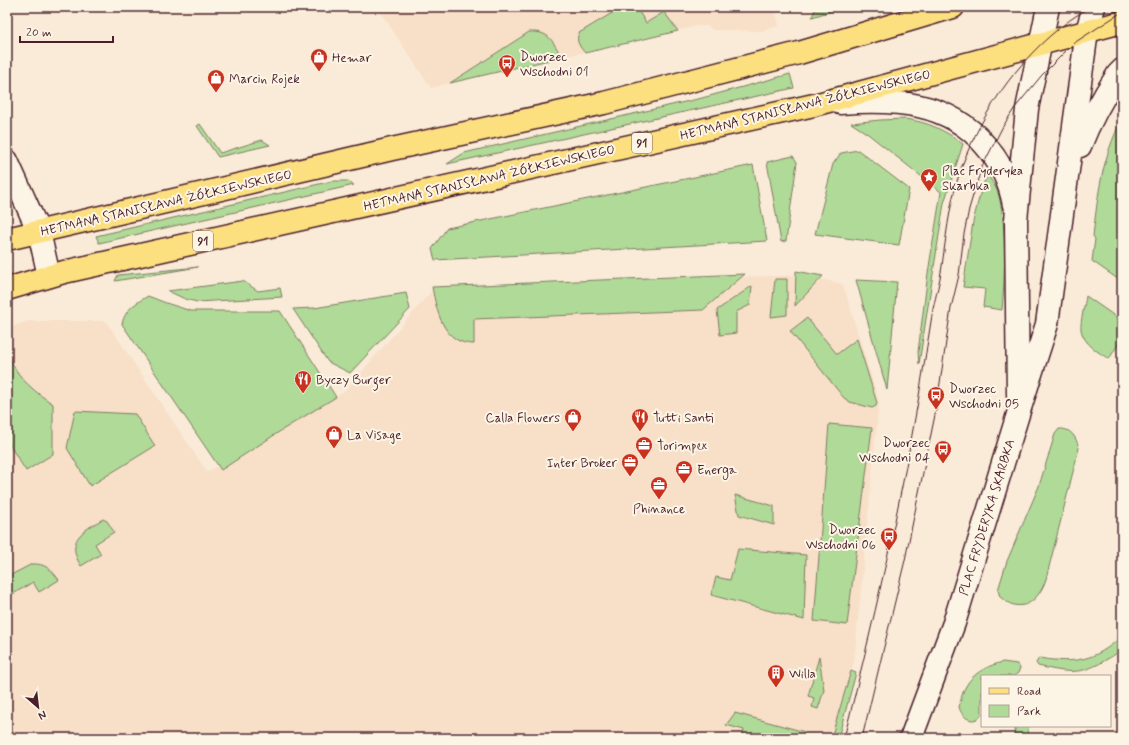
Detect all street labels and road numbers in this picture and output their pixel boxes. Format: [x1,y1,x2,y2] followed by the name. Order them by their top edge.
[678,66,932,145] street label: HETMANA STANISŁAWA ŻÓŁKIEWSKIEGO
[632,133,652,153] road number: 91
[362,141,617,216] street label: HETMANA STANISŁAWA ŻÓŁKIEWSKIEGO
[39,166,294,241] street label: HETMANA STANISŁAWA ŻÓŁKIEWSKIEGO
[193,231,213,251] road number: 91
[956,437,1019,598] street label: PLAC FRYDERYKA SKARBKA

